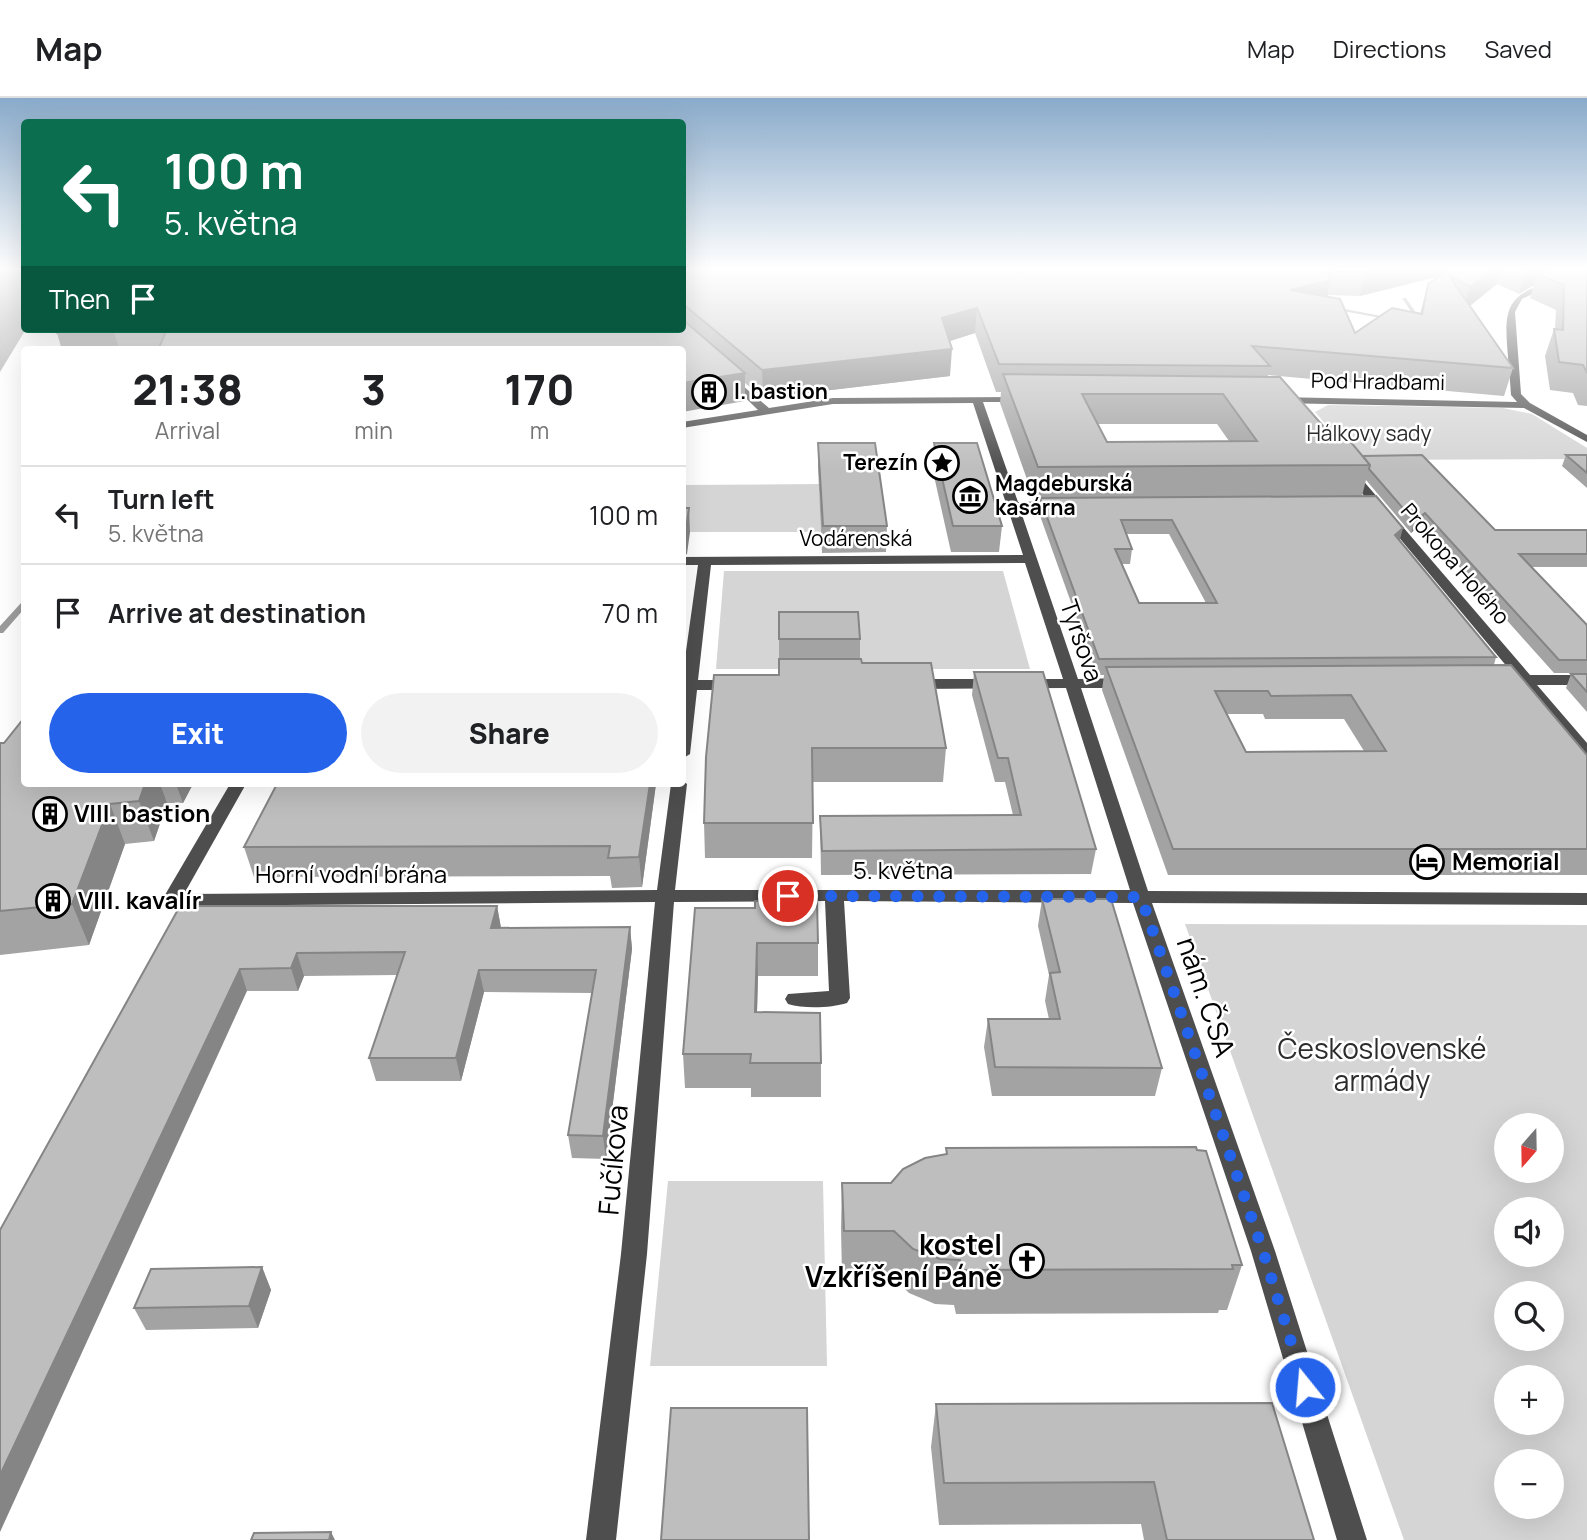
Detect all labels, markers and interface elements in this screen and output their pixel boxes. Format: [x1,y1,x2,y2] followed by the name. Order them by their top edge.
[35,26,103,71] text: Map
[1247,32,1295,65] text: Map
[1333,32,1446,65] text: Directions
[1484,32,1552,65] text: Saved
[164,137,304,204] text: 100 m
[49,147,140,238] icon: left
[164,201,297,245] text: 5. května
[124,280,162,318] icon: arrive
[49,281,110,317] text: Then
[132,360,243,418] text: 21:38
[361,360,386,418] text: 3
[504,360,575,418] text: 170
[1311,366,1445,396] street label: Pod Hradbami
[690,373,728,411] building icon: I. bastion
[734,377,828,405] place label: I. bastion
[155,414,220,446] text: Arrival
[354,414,393,446] text: min
[530,414,549,446] text: m
[1306,419,1432,447] park label: Hálkovy sady
[923,444,961,482] place icon: Terezín
[843,448,918,476] place label: Terezín
[995,469,1132,521] place label: Magdeburská kasárna
[951,477,989,515] museum icon: Magdeburská kasárna
[108,481,215,517] text: Turn left
[49,496,87,534] icon: left
[589,497,658,533] text: 100 m
[1395,497,1516,630] street label: Prokopa Holého
[108,517,204,549] text: 5. května
[800,524,912,552] street label: Vodárenská
[49,594,87,632] icon: arrive
[108,595,366,631] text: Arrive at destination
[602,595,658,631] text: 70 m
[1053,595,1112,686] street label: Tyršova
[49,693,347,773] button: Exit
[361,693,658,773] button: Share
[31,795,69,833] building icon: VIII. bastion
[74,796,210,829] place label: VIII. bastion
[1408,843,1446,881] hotel icon: Memorial
[1452,844,1560,877] place label: Memorial
[853,853,953,886] street label: 5. května
[255,857,447,890] street label: Horní vodní brána
[758,866,818,926] pin
[769,877,807,915] icon: arrive
[34,882,72,920] building icon: VIII. kavalír
[78,883,201,916] place label: VIII. kavalír
[1169,932,1245,1062] street label: nám. ČSA
[1277,1029,1487,1099] park label: Československé armády
[588,1103,636,1217] street label: Fučíkova
[1494,1113,1564,1183] north arrow
[1494,1113,1564,1519] map controls
[1494,1197,1564,1267] button: sound
[805,1225,1002,1295] place label: kostel Vzkříšení Páně
[1008,1242,1046,1280] church icon: kostel Vzkříšení Páně
[1494,1281,1564,1351] button: search
[1268,1350,1342,1424] position arrow
[1494,1365,1564,1435] button: +
[1494,1449,1564,1519] button: −

